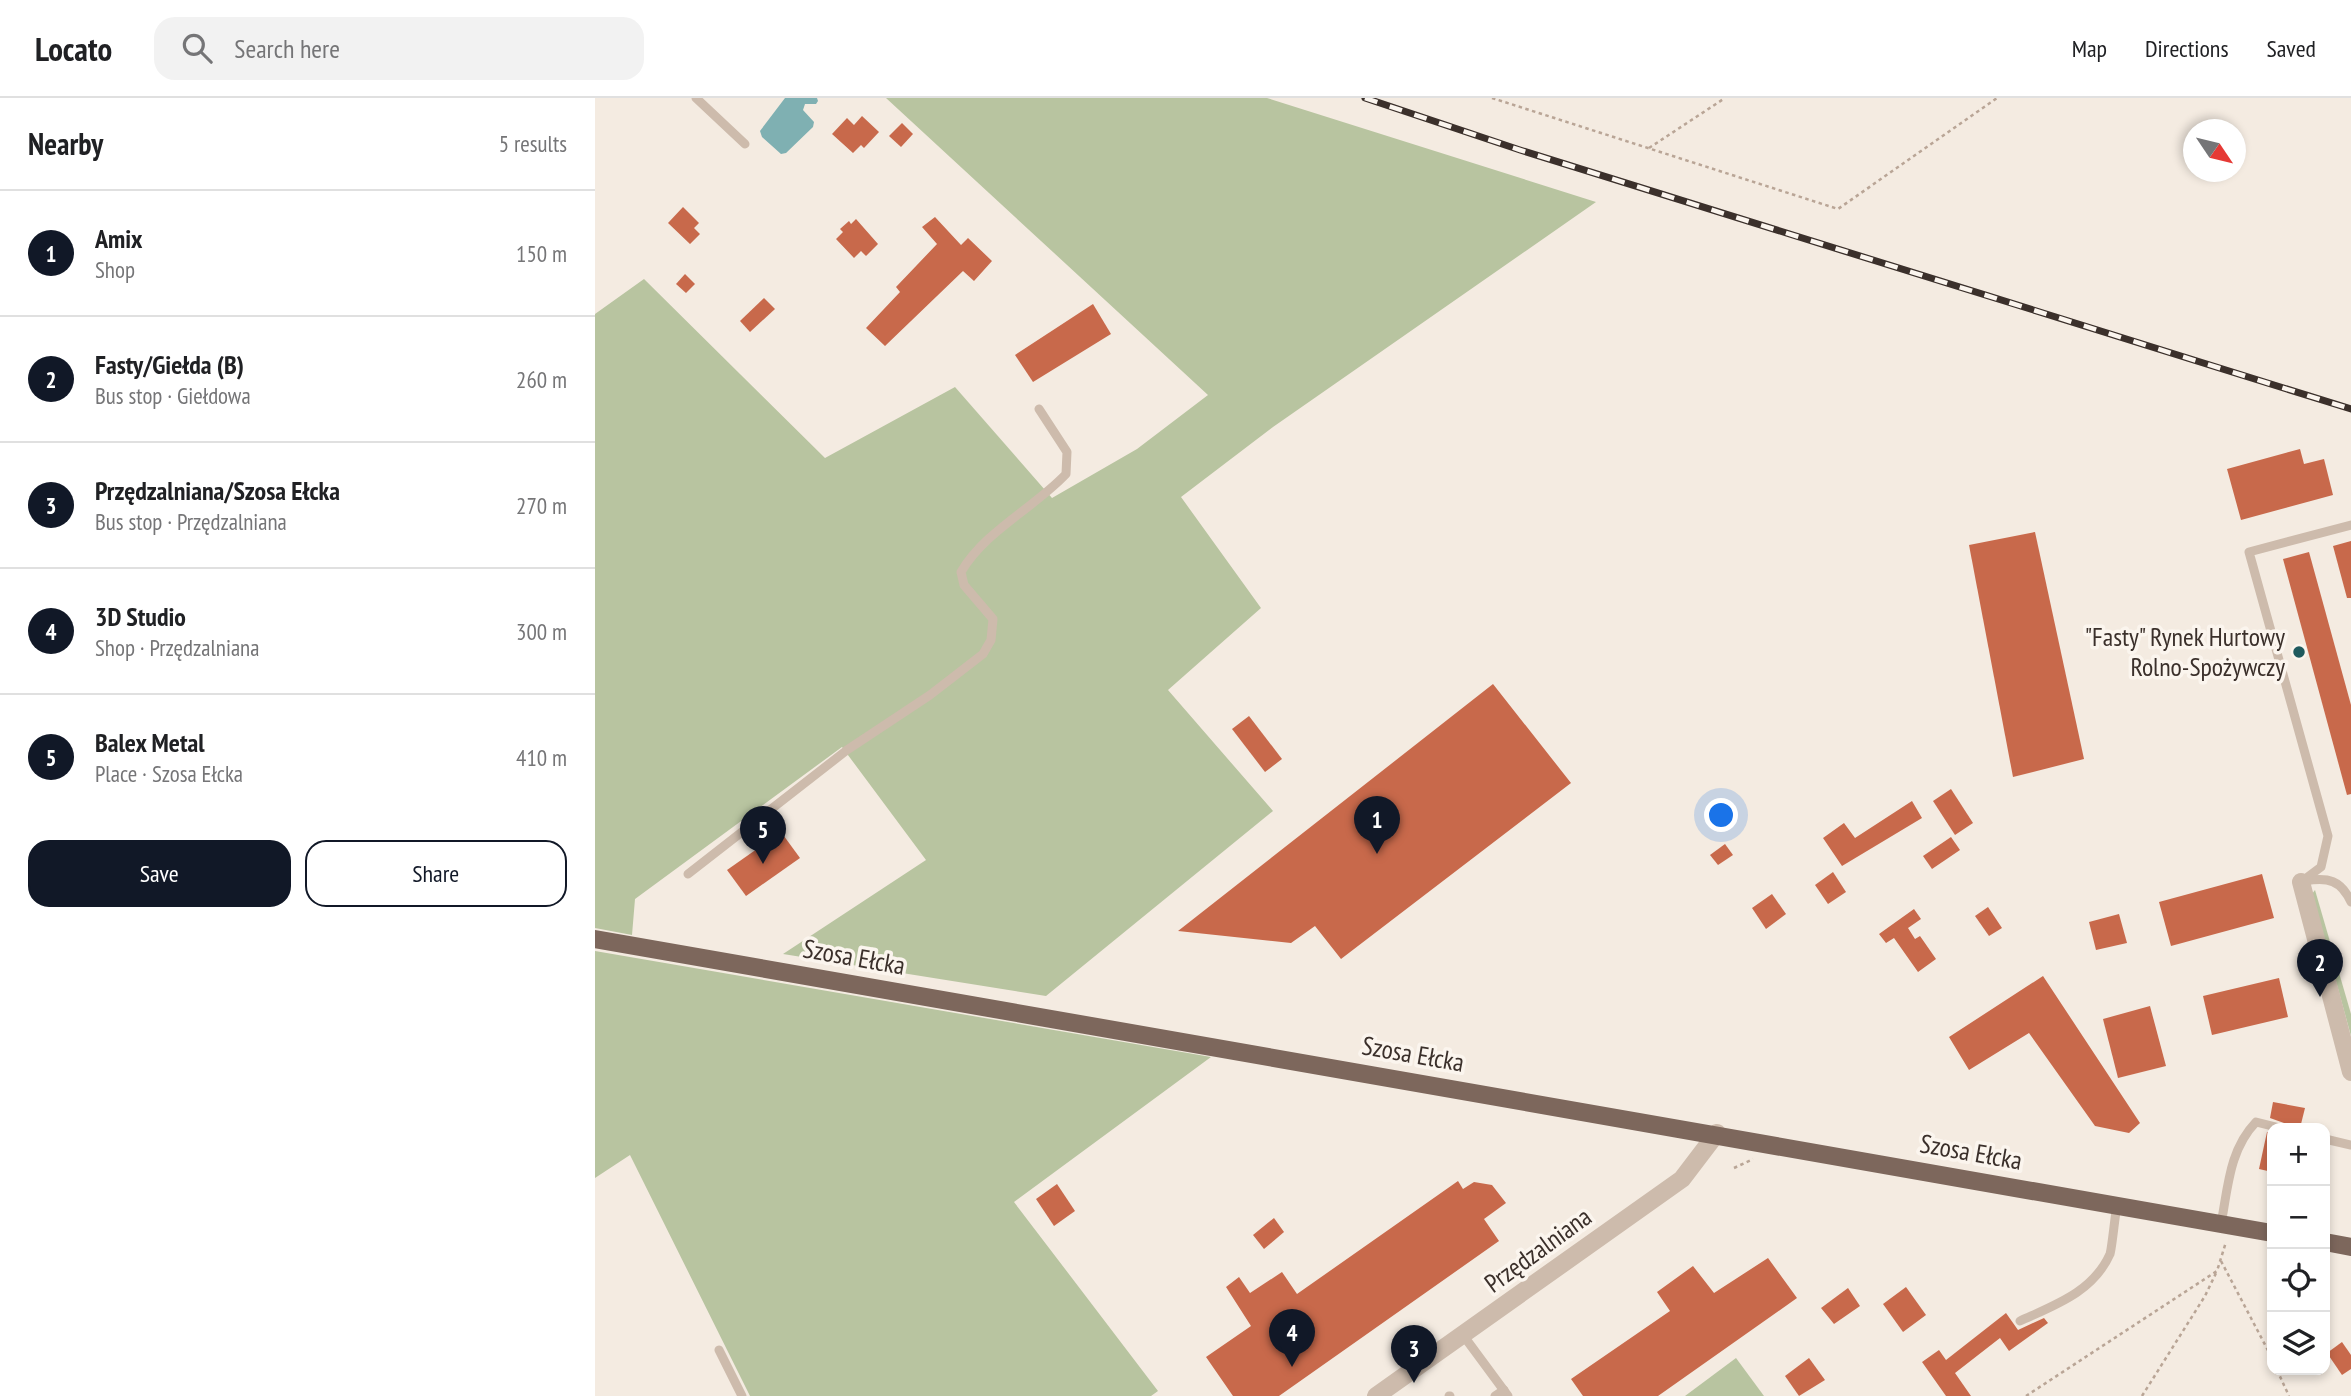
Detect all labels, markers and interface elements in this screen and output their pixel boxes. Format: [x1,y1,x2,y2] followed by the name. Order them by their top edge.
[154,17,644,80] search box
[35,27,112,70] text: Locato
[178,29,216,67] icon: search
[234,32,340,65] text: Search here
[2072,33,2107,64] text: Map
[2145,33,2229,64] text: Directions
[2267,33,2316,64] text: Saved
[2183,119,2246,182] north arrow
[28,124,103,163] text: Nearby
[499,129,567,158] text: 5 results
[95,222,143,255] text: Amix
[46,239,57,268] text: 1
[516,239,567,268] text: 150 m
[95,255,135,284] text: Shop
[95,348,244,381] text: Fasty/Giełda (B)
[46,365,57,394] text: 2
[516,365,567,394] text: 260 m
[95,381,251,410] text: Bus stop · Giełdowa
[95,474,340,507] text: Przędzalniana/Szosa Ełcka
[46,491,57,520] text: 3
[516,491,567,520] text: 270 m
[95,507,287,536] text: Bus stop · Przędzalniana
[95,600,186,633] text: 3D Studio
[46,617,57,646] text: 4
[516,617,567,646] text: 300 m
[2085,620,2285,683] place label: "Fasty" Rynek Hurtowy Rolno-Spożywczy
[95,633,259,662] text: Shop · Przędzalniana
[2291,644,2307,660] marker: "Fasty" Rynek Hurtowy Rolno-Spożywczy
[95,726,205,759] text: Balex Metal
[46,743,57,772] text: 5
[516,743,567,772] text: 410 m
[95,759,243,788] text: Place · Szosa Ełcka
[1354,796,1400,854] pin: 1
[1704,798,1738,832] your location
[740,806,786,864] pin: 5
[28,840,291,907] button: Save
[305,840,567,907] button: Share
[800,931,908,982] street label: Szosa Ełcka
[2297,939,2343,997] pin: 2
[1359,1028,1467,1079] street label: Szosa Ełcka
[2267,1123,2330,1375] map controls
[2267,1123,2330,1186] button: +
[1917,1126,2025,1177] street label: Szosa Ełcka
[2267,1186,2330,1249] button: −
[1478,1200,1598,1299] street label: Przędzalniana
[2267,1249,2330,1312] button: locate
[1269,1309,1315,1367] pin: 4
[2267,1312,2330,1375] button: layers
[1391,1325,1437,1383] pin: 3

